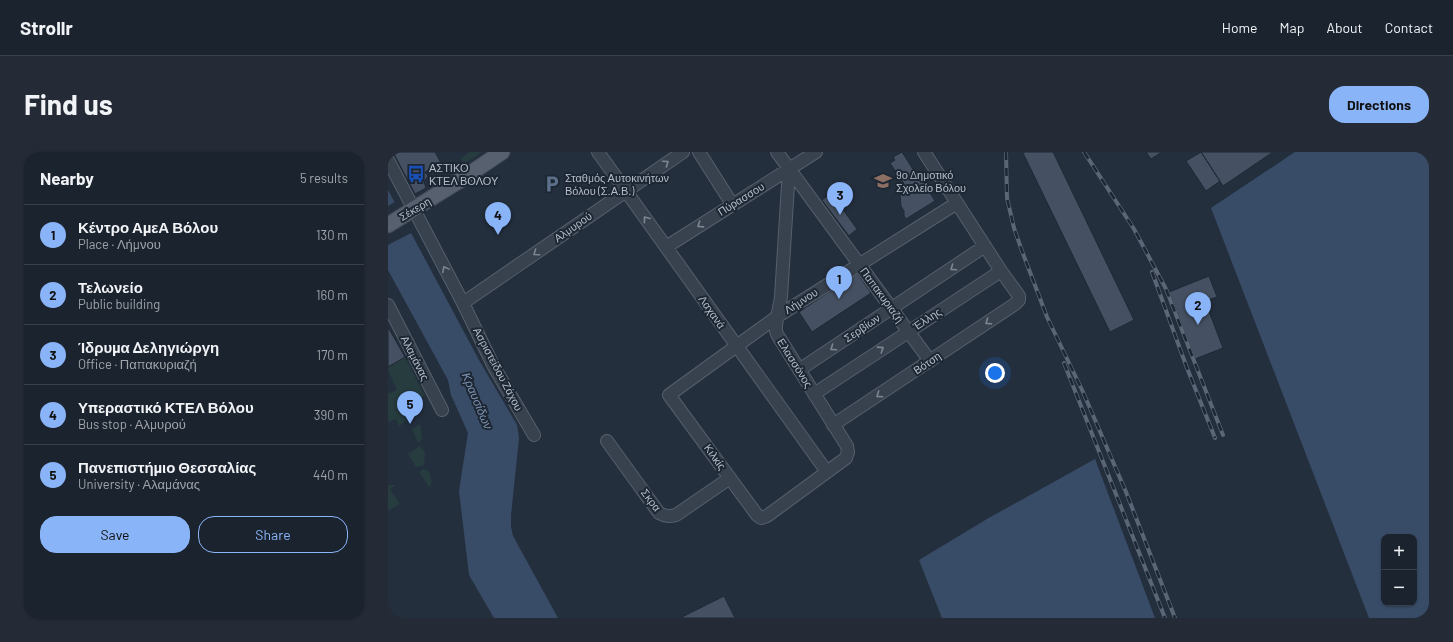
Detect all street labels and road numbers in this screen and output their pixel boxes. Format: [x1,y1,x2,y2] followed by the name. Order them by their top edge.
[715,179,766,218] street label: Πύρασσου
[397,194,433,223] street label: Σέκερη
[551,209,594,244] street label: Αλμυρού
[858,265,907,325] street label: Παπακυριαζή
[782,285,820,316] street label: Λήμνου
[696,293,729,331] street label: Λαχανά
[909,305,943,333] street label: Έλλης
[841,311,883,344] street label: Σερβίων
[471,325,526,413] street label: Ασριστείδου Ζάχου
[399,333,432,382] street label: Αλαμάνας
[775,336,816,390] street label: Ελασσόνος
[910,349,943,376] street label: Βότση
[702,441,729,472] street label: Κιλκίς
[639,486,664,514] street label: Σκρα

